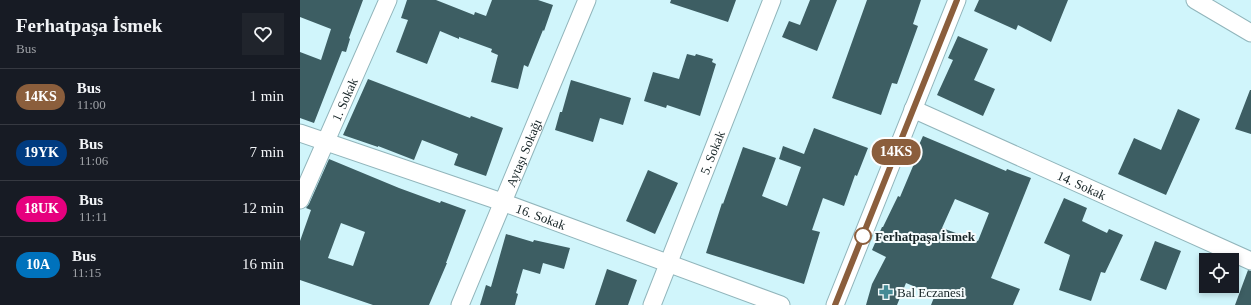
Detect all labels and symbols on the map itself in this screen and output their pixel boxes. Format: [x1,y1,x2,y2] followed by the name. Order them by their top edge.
[328,75,361,123] street label: 1. Sokak
[503,116,544,189] street label: Aytaşı Sokağı
[697,128,728,176] street label: 5. Sokak
[868,139,924,165] line badge: 14KS
[1055,167,1109,203] street label: 14. Sokak
[514,200,568,233] street label: 16. Sokak
[854,227,872,245] marker: Ferhatpaşa İsmek
[875,229,976,244] place label: Ferhatpaşa İsmek
[878,284,894,300] pharmacy icon: Bal Eczanesi
[897,285,965,300] place label: Bal Eczanesi

